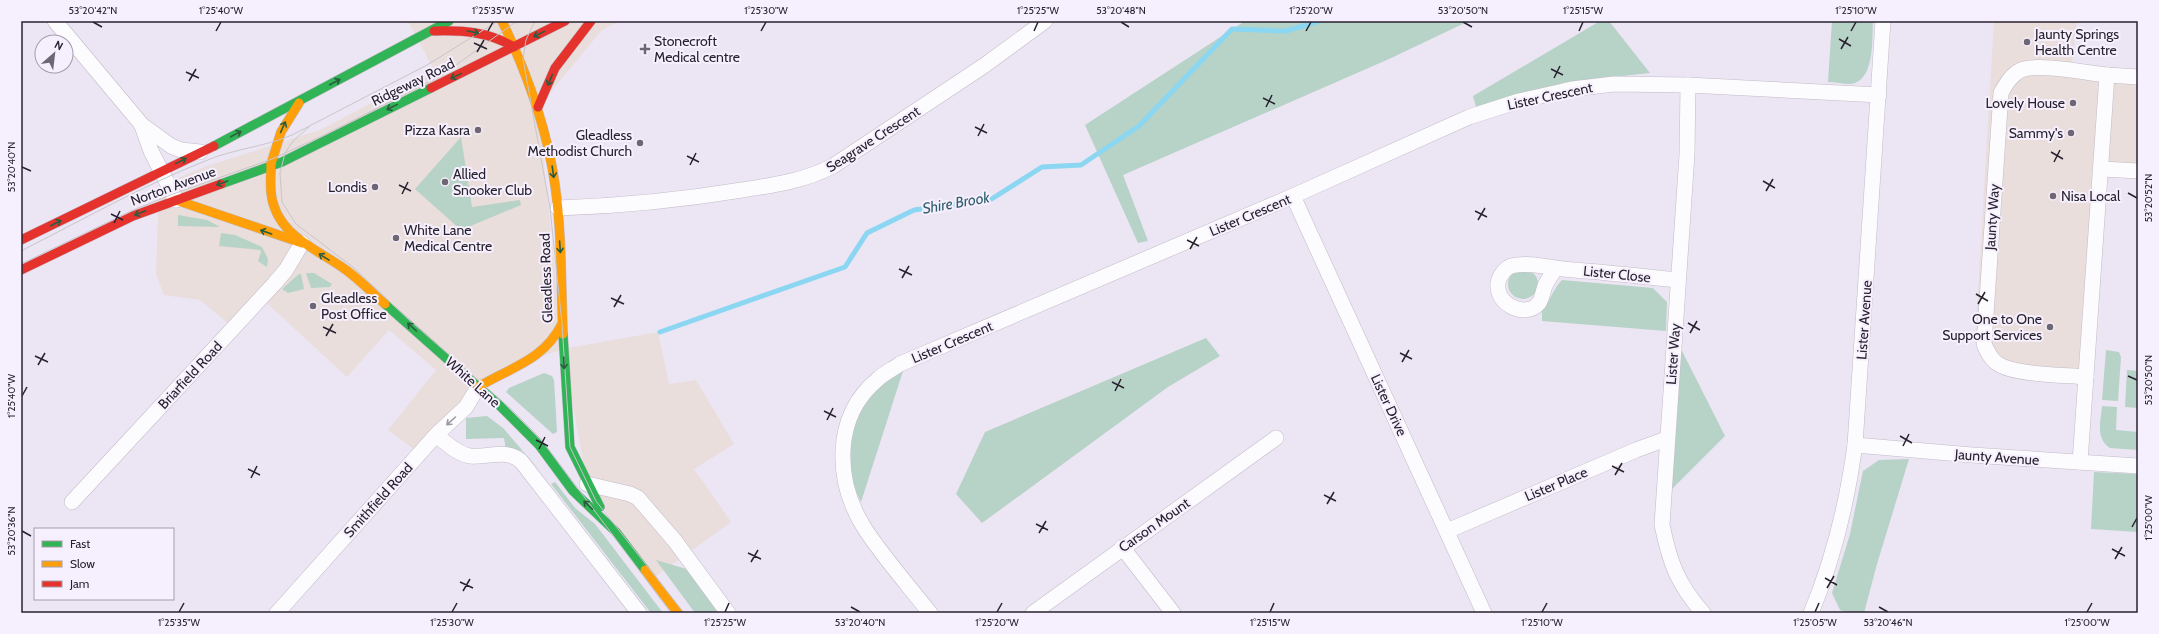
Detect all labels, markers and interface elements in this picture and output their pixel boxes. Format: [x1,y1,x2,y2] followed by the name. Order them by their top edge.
[69,4,117,17] text: 53°20'42"N
[199,4,243,17] text: 1°25'40"W
[472,4,515,17] text: 1°25'35"W
[744,4,788,17] text: 1°25'30"W
[1017,4,1059,17] text: 1°25'25"W
[1096,4,1146,17] text: 53°20'48"N
[1289,4,1333,17] text: 1°25'20"W
[1438,4,1488,17] text: 53°20'50"N
[1563,4,1603,17] text: 1°25'15"W
[1835,4,1877,17] text: 1°25'10"W
[2034,25,2119,59] place label: Jaunty Springs Health Centre
[466,28,479,36] one-way arrow
[533,31,545,38] one-way arrow
[654,32,740,66] place label: Stonecroft Medical centre
[34,34,74,74] north arrow
[52,37,65,53] text: N
[2022,37,2032,47] marker: Jaunty Springs Health Centre
[639,43,651,55] marker: Stonecroft Medical centre
[368,54,458,110] street label: Ridgeway Road
[450,73,462,80] one-way arrow
[546,74,553,86] one-way arrow
[329,78,341,86] one-way arrow
[1506,78,1595,114] street label: Lister Crescent
[1986,94,2065,112] place label: Lovely House
[2068,98,2078,108] marker: Lovely House
[823,102,924,176] street label: Seagrave Crescent
[386,104,398,112] one-way arrow
[405,121,470,139] place label: Pizza Kasra
[279,122,287,134] one-way arrow
[2009,124,2063,142] place label: Sammy's
[473,125,483,135] marker: Pizza Kasra
[527,126,632,160] place label: Gleadless Methodist Church
[2066,128,2076,138] marker: Sammy's
[230,130,242,138] one-way arrow
[635,138,645,148] marker: Gleadless Methodist Church
[5,142,18,192] text: 53°20'40"N
[174,157,186,164] one-way arrow
[128,162,218,210] street label: Norton Avenue
[453,165,532,199] place label: Allied Snooker Club
[549,165,557,178] one-way arrow
[2142,174,2155,222] text: 53°20'52"N
[440,177,450,187] marker: Allied Snooker Club
[328,178,367,196] place label: Londis
[216,180,228,188] one-way arrow
[370,182,380,192] marker: Londis
[1981,183,2003,252] street label: Jaunty Way
[2061,187,2121,205] place label: Nisa Local
[921,188,992,218] water label: Shire Brook
[1207,190,1294,240] street label: Lister Crescent
[2048,191,2058,201] marker: Nisa Local
[134,210,146,218] one-way arrow
[50,218,62,226] one-way arrow
[404,221,492,255] place label: White Lane Medical Centre
[260,227,272,235] one-way arrow
[391,233,401,243] marker: White Lane Medical Centre
[535,233,557,323] street label: Gleadless Road
[556,240,563,253] one-way arrow
[318,252,330,260] one-way arrow
[1582,262,1652,286] street label: Lister Close
[1852,280,1876,360] street label: Lister Avenue
[321,289,387,323] place label: Gleadless Post Office
[308,301,318,311] marker: Gleadless Post Office
[1942,310,2042,344] place label: One to One Support Services
[909,317,996,367] street label: Lister Crescent
[2045,322,2055,332] marker: One to One Support Services
[406,323,417,332] one-way arrow
[1662,323,1684,385] street label: Lister Way
[154,337,226,413] street label: Briarfield Road
[442,353,504,411] street label: White Lane
[2142,355,2155,405] text: 53°20'50"N
[560,356,567,369] one-way arrow
[1367,371,1411,439] street label: Lister Drive
[5,374,18,418] text: 1°25'40"W
[446,416,456,425] one-way arrow
[1953,445,2040,469] street label: Jaunty Avenue
[340,459,416,541] street label: Smithfield Road
[1522,463,1590,505] street label: Lister Place
[1115,494,1193,556] street label: Carson Mount
[2142,495,2155,541] text: 1°25'00"W
[583,501,593,510] one-way arrow
[5,506,18,556] text: 53°20'36"N
[34,528,174,600] legend
[70,536,90,551] text: Fast
[70,556,95,571] text: Slow
[69,576,89,591] text: Jam
[158,616,201,629] text: 1°25'35"W
[430,616,474,629] text: 1°25'30"W
[704,616,746,629] text: 1°25'25"W
[835,616,885,629] text: 53°20'40"N
[975,616,1019,629] text: 1°25'20"W
[1250,616,1290,629] text: 1°25'15"W
[1521,616,1563,629] text: 1°25'10"W
[1793,616,1837,629] text: 1°25'05"W
[1863,616,1913,629] text: 53°20'46"N
[2064,616,2110,629] text: 1°25'00"W

